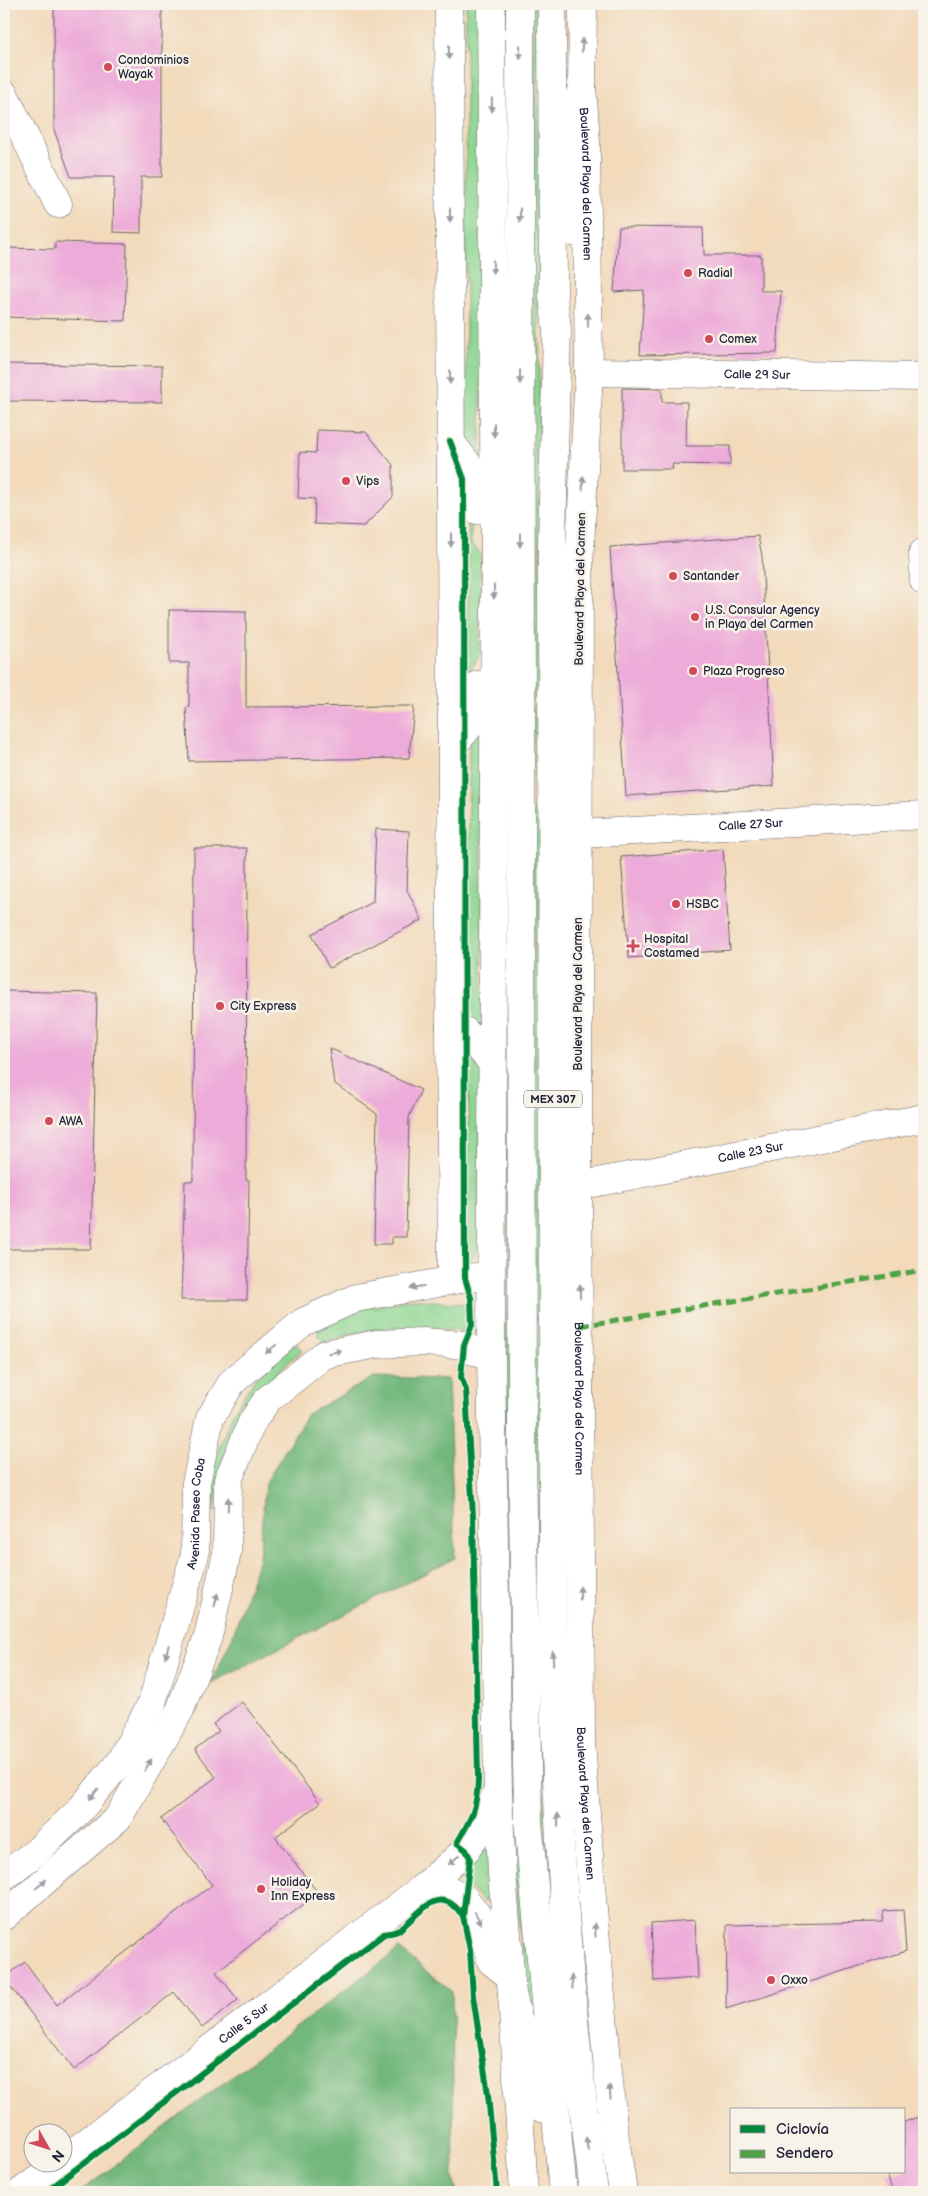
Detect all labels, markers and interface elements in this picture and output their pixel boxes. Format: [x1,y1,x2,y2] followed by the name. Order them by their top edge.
[578,37,586,53] one-way arrow
[445,45,453,61] one-way arrow
[516,45,524,61] one-way arrow
[118,53,189,82] place label: Condominios Wayak
[102,61,114,73] marker: Condominios Wayak
[488,97,496,113] one-way arrow
[576,107,595,261] street label: Boulevard Playa del Carmen
[446,207,454,223] one-way arrow
[516,207,524,223] one-way arrow
[489,260,497,276] one-way arrow
[698,266,732,281] place label: Radial
[682,267,694,279] marker: Radial
[584,312,592,328] one-way arrow
[719,332,757,347] place label: Comex
[703,333,715,345] marker: Comex
[724,367,791,383] street label: Calle 29 Sur
[446,370,454,386] one-way arrow
[516,370,524,386] one-way arrow
[490,422,498,438] one-way arrow
[356,474,379,489] place label: Vips
[580,474,588,490] one-way arrow
[340,475,352,487] marker: Vips
[572,512,589,666] street label: Boulevard Playa del Carmen
[447,532,455,548] one-way arrow
[516,532,524,548] one-way arrow
[683,569,740,584] place label: Santander
[667,570,679,582] marker: Santander
[490,585,498,601] one-way arrow
[705,603,820,632] place label: U.S. Consular Agency in Playa del Carmen
[689,611,701,623] marker: U.S. Consular Agency in Playa del Carmen
[703,664,785,679] place label: Plaza Progreso
[687,665,699,677] marker: Plaza Progreso
[718,816,784,834] street label: Calle 27 Sur
[686,897,719,912] place label: HSBC
[670,898,682,910] marker: HSBC
[571,917,586,1071] street label: Boulevard Playa del Carmen
[644,932,699,961] place label: Hospital Costamed
[626,939,640,953] marker: Hospital Costamed
[230,999,297,1014] place label: City Express
[214,1000,226,1012] marker: City Express
[524,1090,582,1108] road number: MEX 307
[59,1114,84,1129] place label: AWA
[43,1115,55,1127] marker: AWA
[717,1139,786,1166] street label: Calle 23 Sur
[576,1282,584,1298] one-way arrow
[408,1283,424,1291] one-way arrow
[571,1322,587,1476] street label: Boulevard Playa del Carmen
[264,1344,277,1355] one-way arrow
[328,1348,343,1356] one-way arrow
[184,1456,209,1571] street label: Avenida Paseo Coba
[224,1496,232,1512] one-way arrow
[576,1585,584,1601] one-way arrow
[212,1592,220,1607] one-way arrow
[163,1643,171,1658] one-way arrow
[548,1650,556,1666] one-way arrow
[573,1727,598,1881] street label: Boulevard Playa del Carmen
[144,1759,153,1772] one-way arrow
[88,1787,99,1800] one-way arrow
[554,1812,562,1828] one-way arrow
[449,1854,461,1866] one-way arrow
[271,1875,335,1904] place label: Holiday Inn Express
[34,1878,46,1890] one-way arrow
[255,1883,267,1895] marker: Holiday Inn Express
[474,1911,482,1926] one-way arrow
[591,1922,599,1938] one-way arrow
[781,1973,808,1988] place label: Oxxo
[567,1974,575,1990] one-way arrow
[765,1974,777,1986] marker: Oxxo
[216,1999,273,2048] street label: Calle 5 Sur
[606,2084,614,2100] one-way arrow
[730,2108,906,2174] legend
[776,2120,829,2139] text: Ciclovía
[22,2124,72,2174] north arrow
[583,2136,591,2152] one-way arrow
[776,2144,834,2163] text: Sendero
[48,2146,68,2165] text: N

